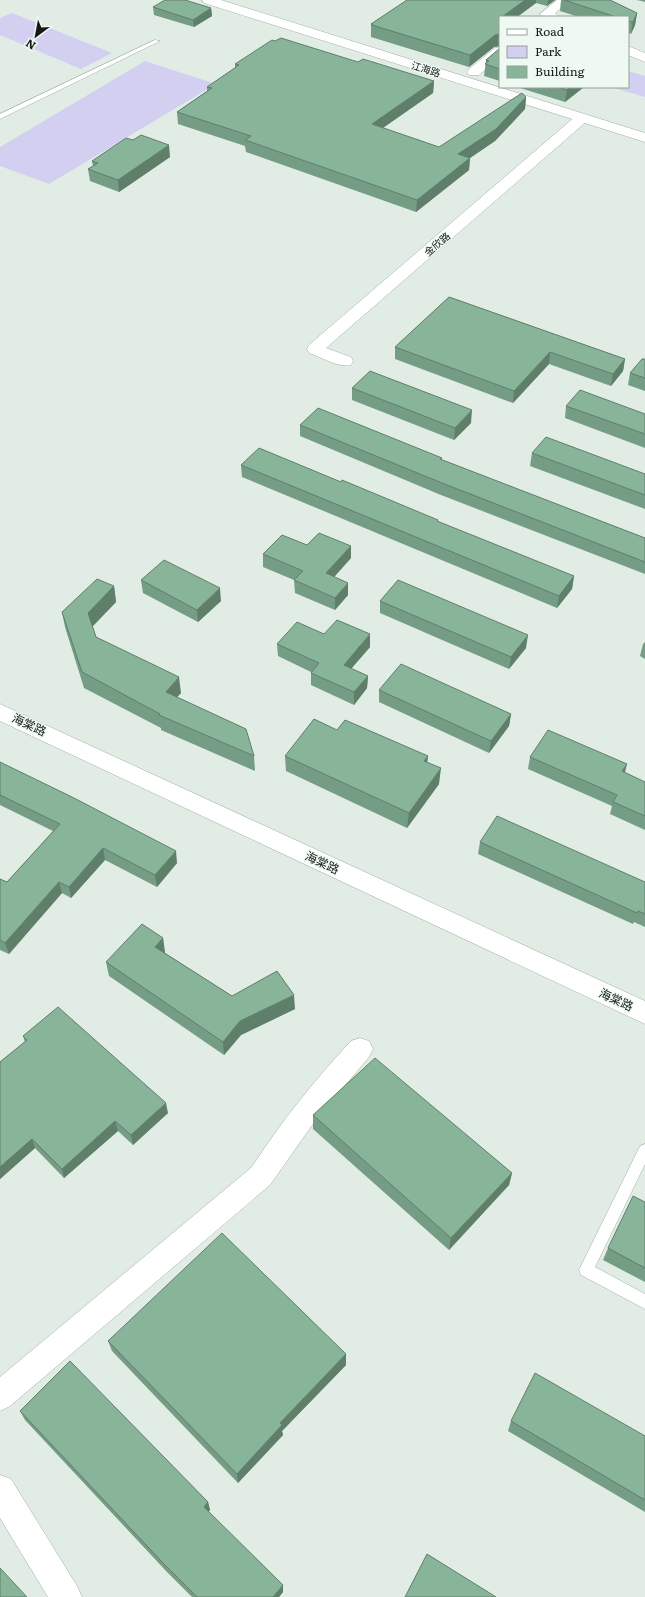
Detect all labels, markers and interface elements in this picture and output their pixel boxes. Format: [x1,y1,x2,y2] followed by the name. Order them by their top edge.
[16,16,56,56] north arrow
[499,16,629,88] legend
[535,22,565,40] text: Road
[22,36,38,55] text: N
[535,42,562,60] text: Park
[410,57,443,80] street label: 江海路
[535,62,585,80] text: Building
[420,228,453,259] street label: 金欣路
[9,708,50,740] street label: 海棠路
[302,846,343,878] street label: 海棠路
[596,983,637,1015] street label: 海棠路

